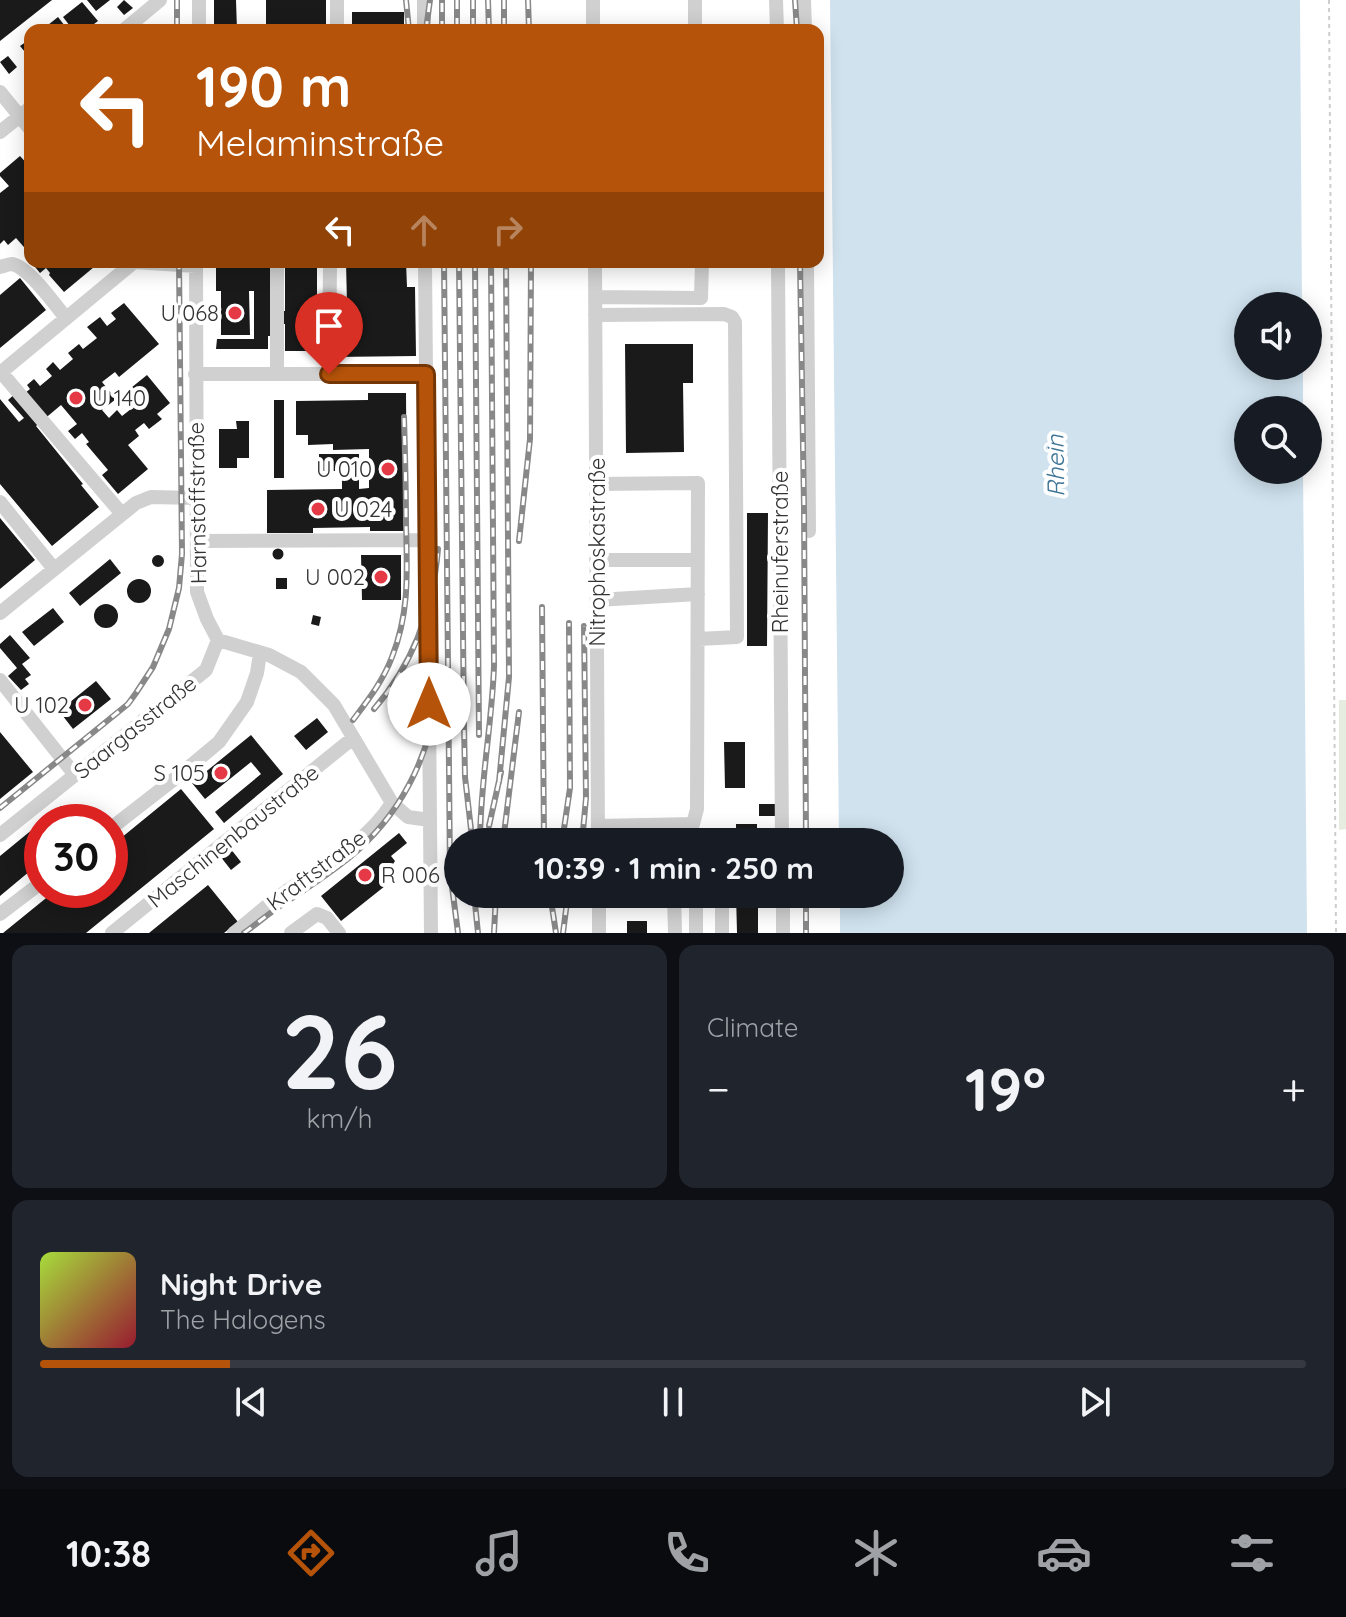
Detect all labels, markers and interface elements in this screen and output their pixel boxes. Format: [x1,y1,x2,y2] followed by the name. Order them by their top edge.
[196,51,351,121] text: 190 m
[64,56,168,160] icon: left
[196,120,444,165] text: Melaminstraße
[318,208,362,252] icon: left
[402,208,446,252] icon: ahead
[486,208,530,252] icon: right
[295,292,363,374] pin
[1234,292,1322,484] map controls
[1234,292,1322,380] button: sound
[161,299,219,327] place label: U 068
[226,304,244,322] marker: U 068
[307,304,351,348] icon: arrive
[92,384,146,412] place label: U 140
[67,389,85,407] marker: U 140
[1234,396,1322,484] button: search
[182,422,212,584] street label: Harnstoffstraße
[1039,433,1071,497] water label: Rhein
[316,455,372,483] place label: U 010
[583,458,611,646] street label: Nitrophoskastraße
[379,460,397,478] marker: U 010
[766,471,794,633] street label: Rheinuferstraße
[334,495,392,523] place label: U 024
[309,500,327,518] marker: U 024
[305,563,365,591] place label: U 002
[372,568,390,586] marker: U 002
[387,662,471,746] position arrow
[68,669,202,785] street label: Saargasstraße
[14,691,69,719] place label: U 102
[76,696,94,714] marker: U 102
[142,758,324,914] street label: Maschinenbaustraße
[153,759,205,787] place label: S 105
[212,764,230,782] marker: S 105
[24,804,128,908] speed limit sign: 30
[261,824,371,916] street label: Kraftstraße
[534,849,814,887] text: 10:39 · 1 min · 250 m
[381,861,440,889] place label: R 006
[356,866,374,884] marker: R 006
[281,985,398,1115] text: 26
[707,1011,798,1044] text: Climate
[965,1051,1046,1126] text: 19°
[707,1061,730,1116] text: −
[1281,1061,1306,1116] text: +
[307,1102,372,1135] text: km/h
[160,1265,322,1303] text: Night Drive
[160,1303,326,1336] text: The Halogens
[229,1380,273,1424] icon: previous
[651,1380,695,1424] icon: pause
[1073,1380,1117,1424] icon: next
[283,1525,339,1581] icon: directions
[471,1525,527,1581] icon: music
[659,1525,715,1581] icon: phone
[848,1525,904,1581] icon: climate
[1036,1525,1092,1581] icon: car
[1224,1525,1280,1581] icon: filters
[66,1531,151,1576] text: 10:38

